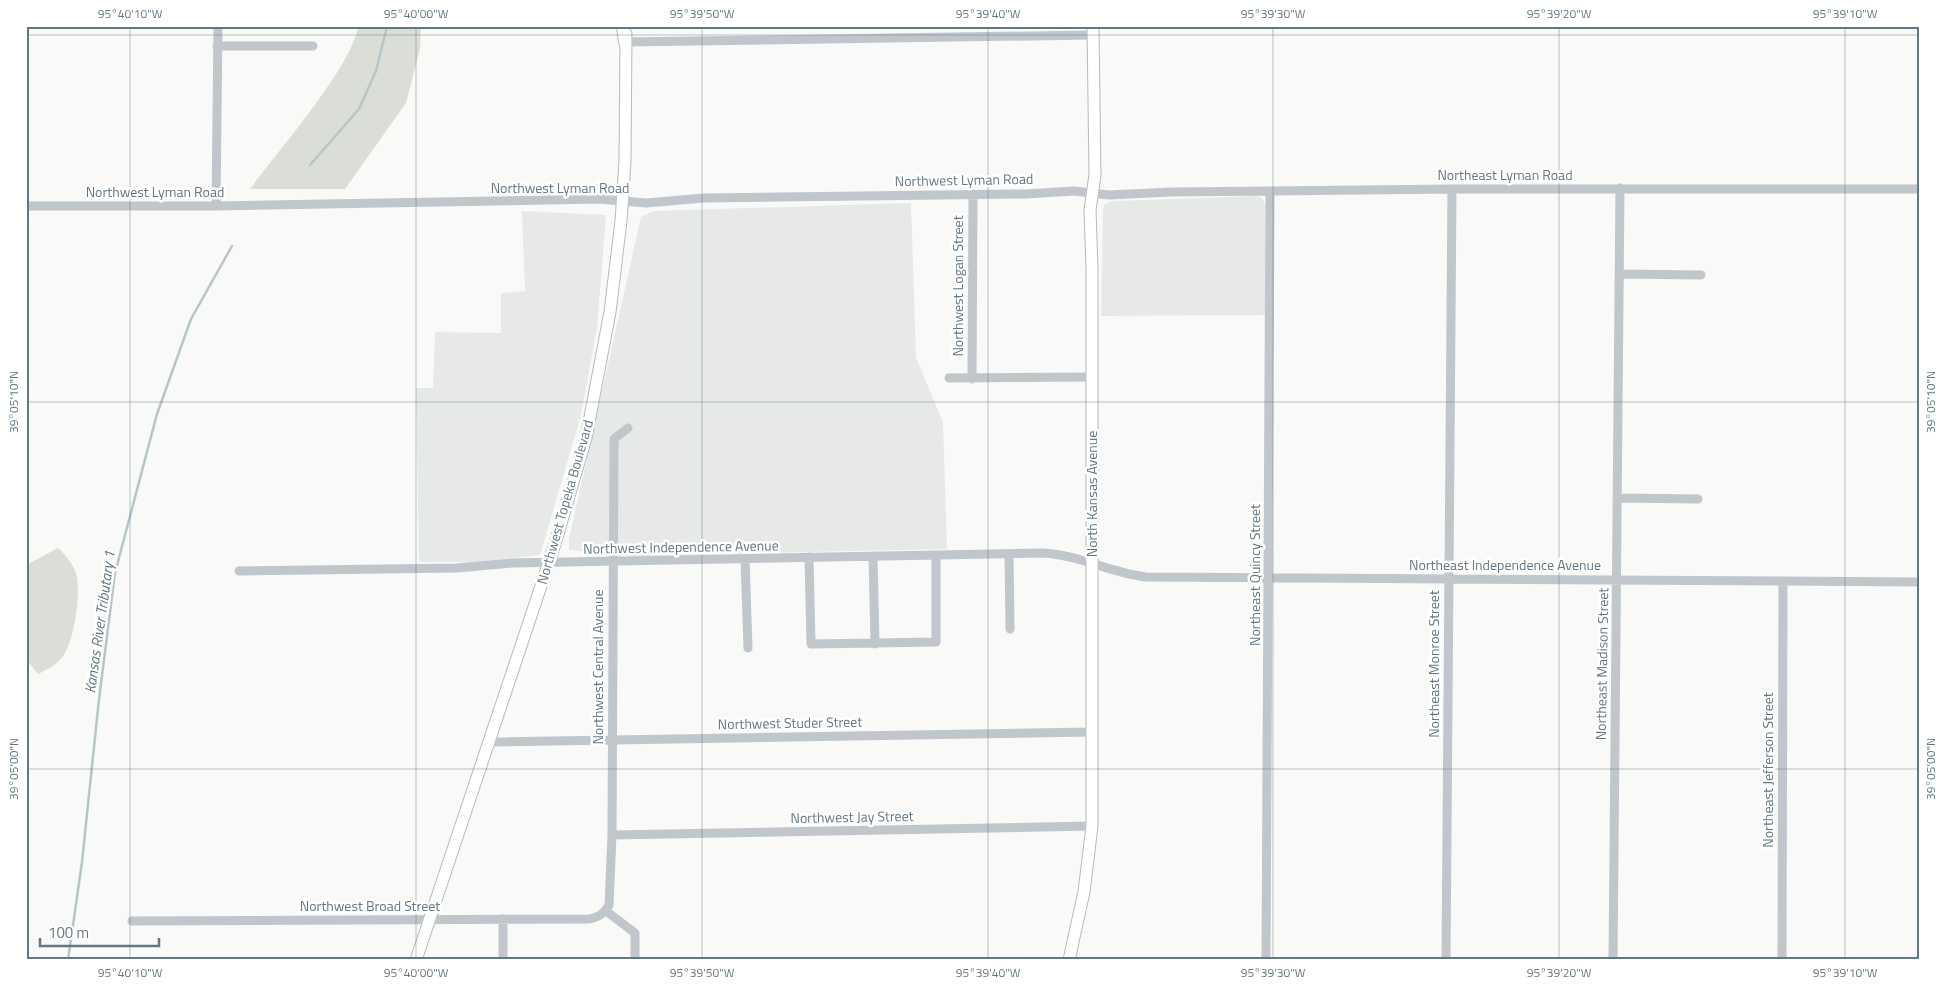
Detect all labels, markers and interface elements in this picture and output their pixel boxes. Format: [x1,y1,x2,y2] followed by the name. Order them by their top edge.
[98,4,163,23] text: 95°40'10"W
[384,4,449,23] text: 95°40'00"W
[670,4,735,23] text: 95°39'50"W
[956,4,1021,23] text: 95°39'40"W
[1241,4,1306,23] text: 95°39'30"W
[1527,4,1592,23] text: 95°39'20"W
[1813,4,1878,23] text: 95°39'10"W
[1437,164,1573,185] street label: Northeast Lyman Road
[895,168,1033,191] street label: Northwest Lyman Road
[491,177,629,198] street label: Northwest Lyman Road
[86,181,224,202] street label: Northwest Lyman Road
[947,215,968,357] street label: Northwest Logan Street
[4,371,23,433] text: 39°05'10"N
[1921,371,1940,433] text: 39°05'10"N
[531,417,598,587] street label: Northwest Topeka Boulevard
[1081,431,1102,557] street label: North Kansas Avenue
[1244,504,1265,646] street label: Northeast Quincy Street
[583,534,779,559] street label: Northwest Independence Avenue
[78,549,121,695] water label: Kansas River Tributary 1
[1409,554,1601,575] street label: Northeast Independence Avenue
[1590,587,1613,740] street label: Northeast Madison Street
[587,589,608,745] street label: Northwest Central Avenue
[1423,590,1444,738] street label: Northeast Monroe Street
[1757,692,1778,848] street label: Northeast Jefferson Street
[718,711,862,734] street label: Northwest Studer Street
[4,738,23,800] text: 39°05'00"N
[1921,738,1940,800] text: 39°05'00"N
[790,805,914,828] street label: Northwest Jay Street
[300,895,440,916] street label: Northwest Broad Street
[40,916,159,948] scale bar
[48,921,89,944] text: 100 m
[98,963,163,982] text: 95°40'10"W
[384,963,449,982] text: 95°40'00"W
[670,963,735,982] text: 95°39'50"W
[956,963,1021,982] text: 95°39'40"W
[1241,963,1306,982] text: 95°39'30"W
[1527,963,1592,982] text: 95°39'20"W
[1813,963,1878,982] text: 95°39'10"W

